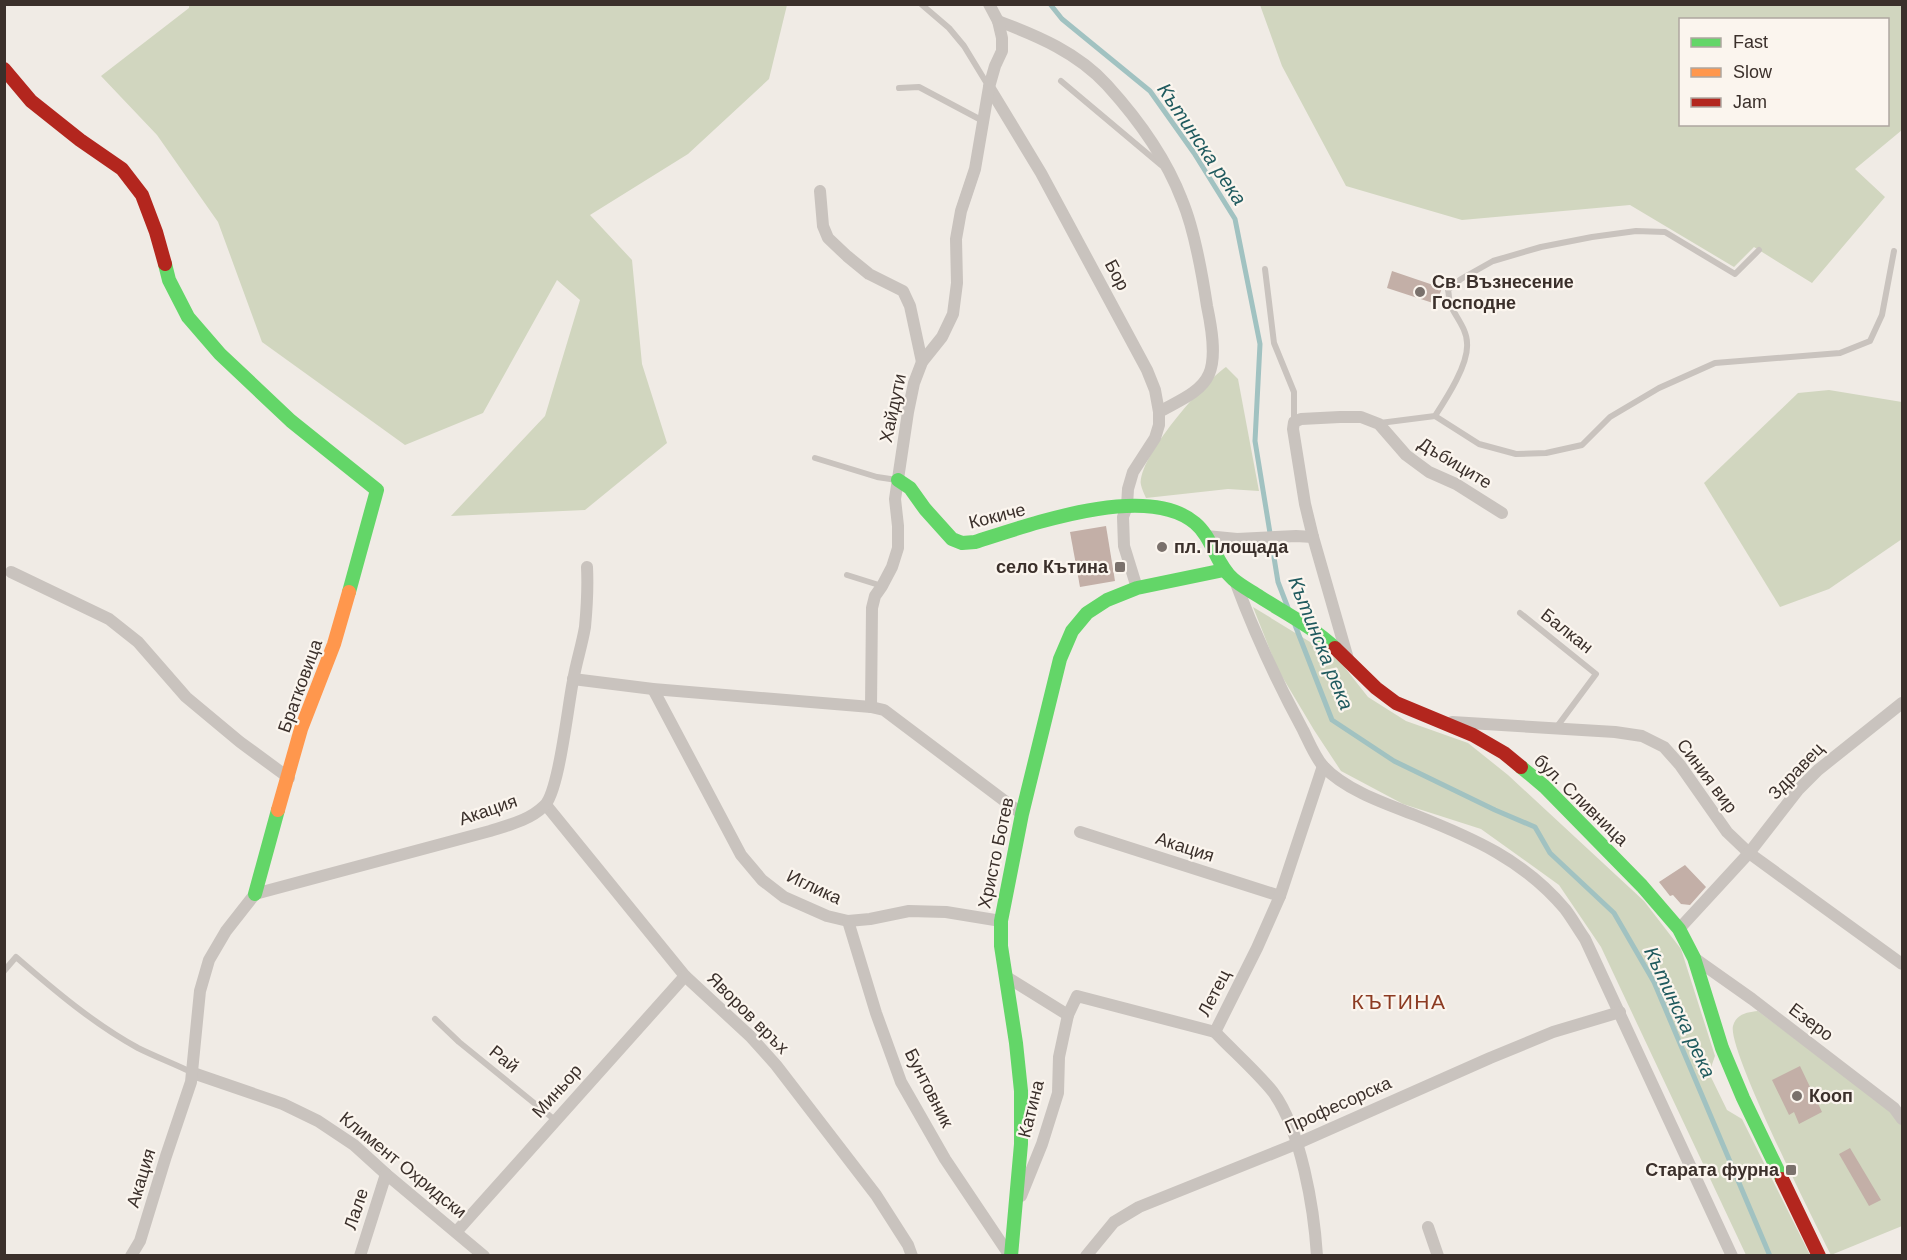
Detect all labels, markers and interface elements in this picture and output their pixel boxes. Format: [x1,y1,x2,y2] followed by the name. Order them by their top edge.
[1679,18,1889,126] legend
[1733,32,1768,52] text: Fast
[1733,62,1773,82] text: Slow
[1153,79,1251,209] water label: Кътинска река
[1733,92,1767,112] text: Jam
[1101,256,1133,294] street label: Бор
[1432,272,1574,313] place label: Св. Възнесение Господне
[1413,285,1427,299] marker: Св. Възнесение Господне
[876,372,910,444] street label: Хайдути
[1415,433,1495,493] street label: Дъбиците
[967,499,1027,533] street label: Кокиче
[1174,537,1289,557] place label: пл. Площада
[1155,540,1169,554] marker: пл. Площада
[996,557,1109,577] place label: село Кътина
[1113,560,1127,574] marker: село Кътина
[1284,573,1358,713] water label: Кътинска река
[1537,604,1597,658] street label: Балкан
[274,636,326,735] street label: Братковица
[1673,735,1741,817] street label: Синия вир
[1764,738,1828,804] street label: Здравец
[1530,750,1633,850] street label: бул. Сливница
[456,791,520,829] street label: Акация
[974,796,1018,910] street label: Христо Ботев
[1153,828,1217,866] street label: Акация
[784,866,845,909] street label: Иглика
[1640,943,1720,1081] water label: Кътинска река
[1194,966,1234,1020] street label: Летец
[703,968,793,1058] street label: Яворов връх
[1352,990,1446,1013] district label: КЪТИНА
[1785,999,1837,1045] street label: Езеро
[485,1041,523,1077] street label: Рай
[901,1045,957,1131] street label: Бунтовник
[528,1060,586,1122] street label: Миньор
[1282,1072,1395,1137] street label: Професорска
[1014,1077,1048,1140] street label: Катина
[1809,1086,1853,1106] place label: Кооп
[1790,1089,1804,1103] marker: Кооп
[336,1108,470,1222] street label: Климент Охридски
[123,1146,159,1210] street label: Акация
[1645,1160,1780,1180] place label: Старата фурна
[1784,1163,1798,1177] marker: Старата фурна
[340,1186,372,1232] street label: Лале

